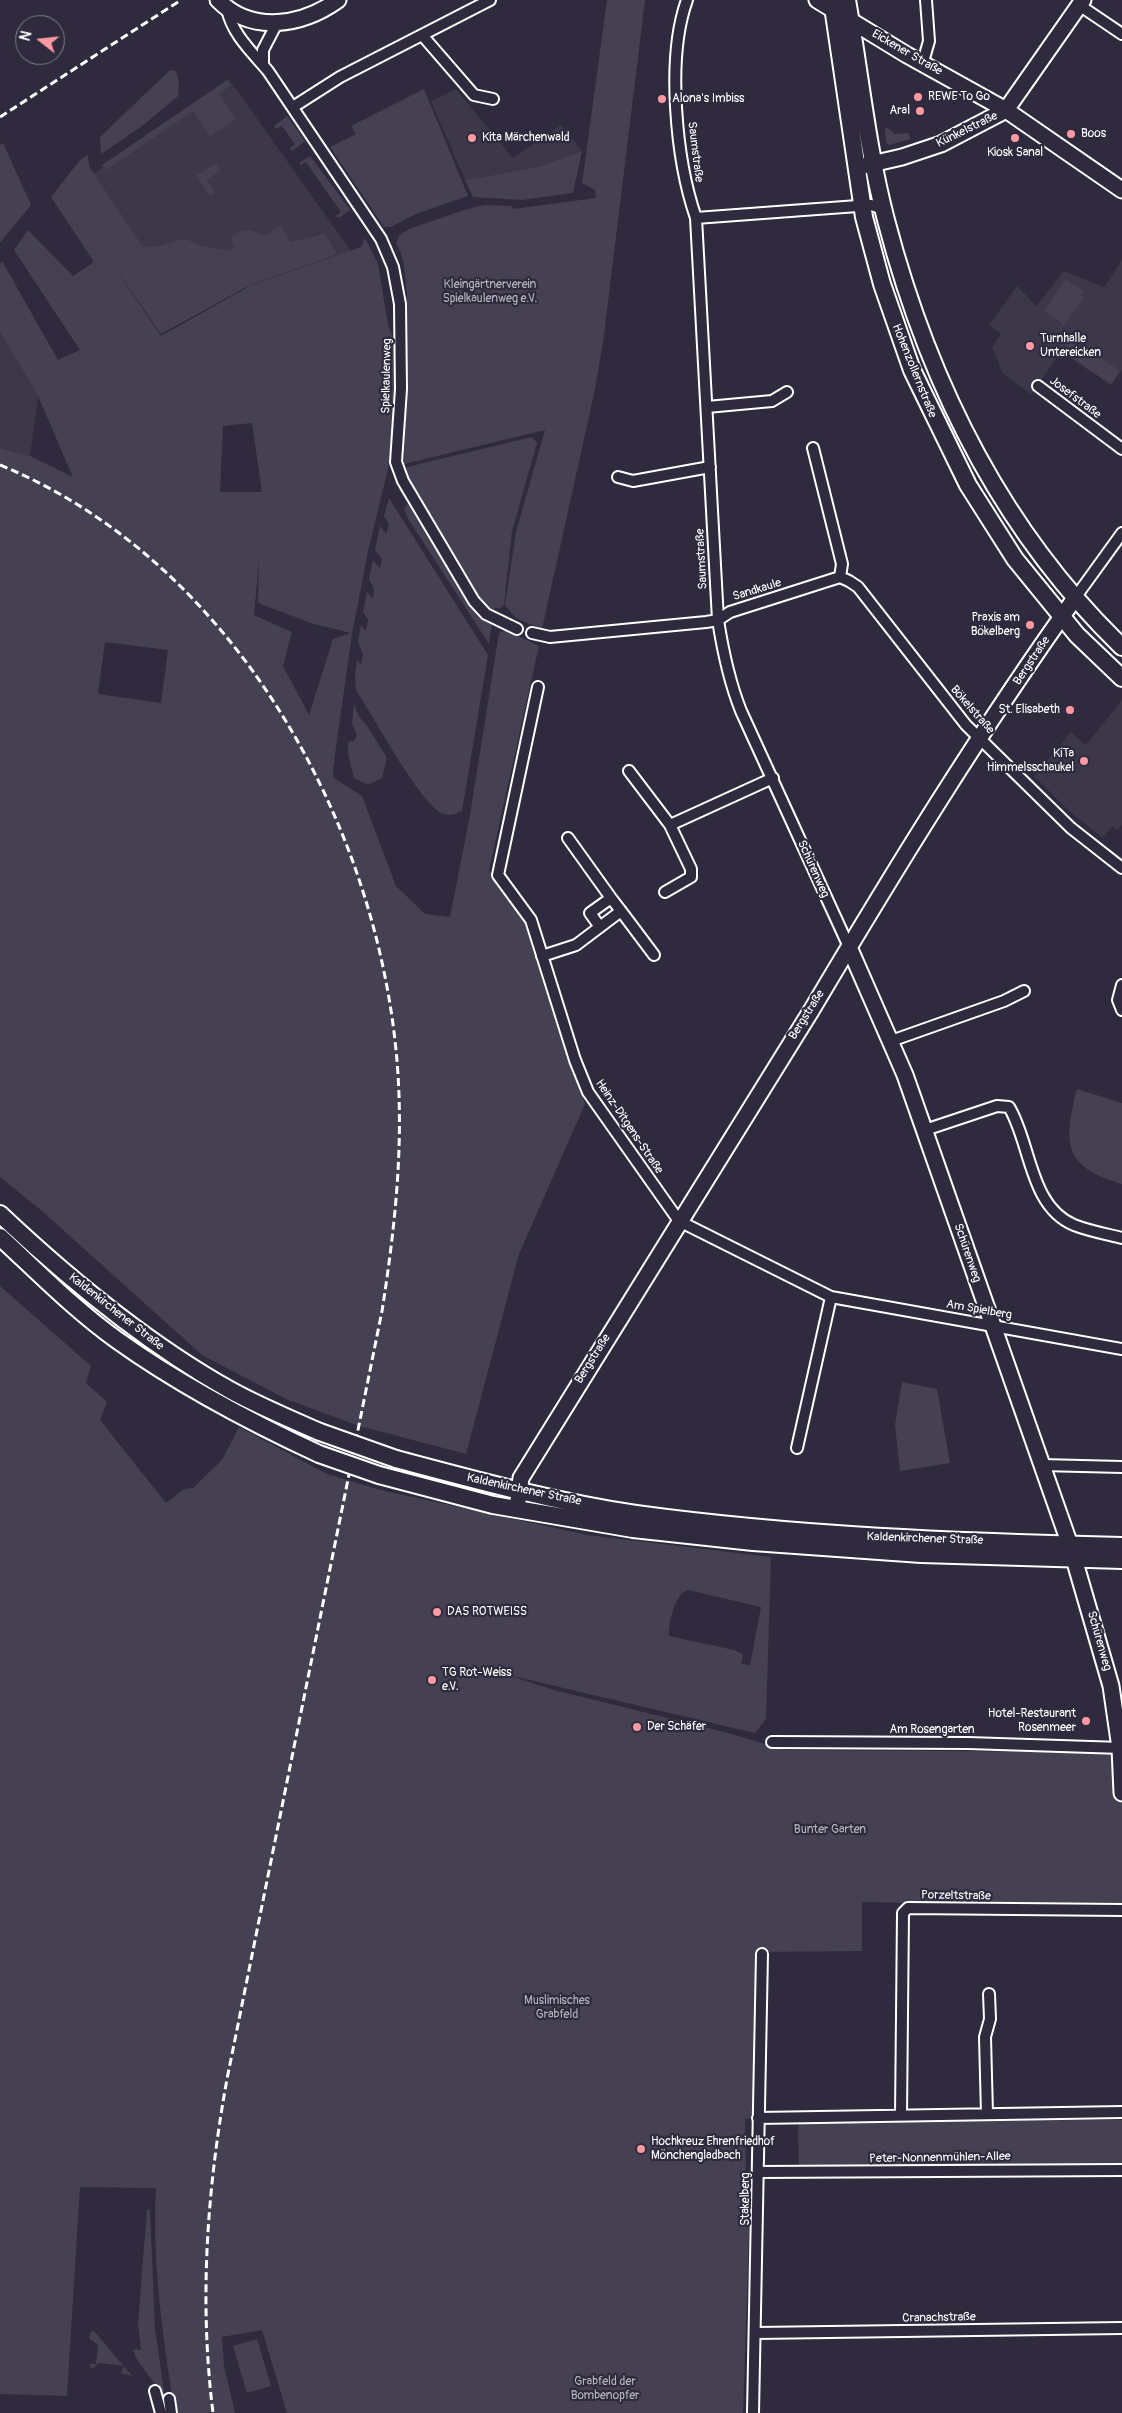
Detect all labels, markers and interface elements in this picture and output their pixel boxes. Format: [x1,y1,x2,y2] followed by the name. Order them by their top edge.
[15,15,65,65] north arrow
[869,27,945,79] street label: Eickener Straße
[17,29,36,43] text: N
[928,90,990,104] place label: REWE To Go
[912,91,924,103] marker: REWE To Go
[672,92,744,106] place label: Alona's Imbiss
[656,93,668,105] marker: Alona's Imbiss
[889,104,910,118] place label: Aral
[914,105,926,117] marker: Aral
[934,109,1000,151] street label: Künkelstraße
[684,121,706,183] street label: Saumstraße
[1081,127,1106,141] place label: Boos
[1065,128,1077,140] marker: Boos
[482,131,570,145] place label: Kita Märchenwald
[466,132,478,144] marker: Kita Märchenwald
[1009,132,1021,144] marker: Kiosk Sanal
[987,146,1043,160] place label: Kiosk Sanal
[443,278,537,306] park label: Kleingärtnerverein Spielkaulenweg e.V.
[889,322,939,420] street label: Hohenzollernstraße
[1040,332,1101,360] place label: Turnhalle Untereicken
[379,338,395,414] street label: Spielkaulenweg
[1024,340,1036,352] marker: Turnhalle Untereicken
[1046,374,1104,422] street label: Josefstraße
[693,528,711,590] street label: Saumstraße
[731,576,783,604] street label: Sandkaule
[971,611,1020,639] place label: Praxis am Bökelberg
[1024,619,1036,631] marker: Praxis am Bökelberg
[1010,634,1054,688] street label: Bergstraße
[947,683,997,737] street label: Bökelstraße
[998,703,1060,717] place label: St. Elisabeth
[1064,704,1076,716] marker: St. Elisabeth
[987,747,1074,775] place label: KiTa Himmelsschaukel
[1078,755,1090,767] marker: KiTa Himmelsschaukel
[794,838,832,900] street label: Schürenweg
[786,988,828,1042] street label: Bergstraße
[592,1077,666,1177] street label: Heinz-Ditgens-Straße
[950,1222,984,1284] street label: Schürenweg
[66,1270,166,1354] street label: Kaldenkirchener Straße
[945,1297,1013,1323] street label: Am Spielberg
[572,1332,614,1386] street label: Bergstraße
[465,1471,583,1509] street label: Kaldenkirchener Straße
[866,1530,984,1548] street label: Kaldenkirchener Straße
[447,1605,527,1619] place label: DAS ROTWEISS
[431,1606,443,1618] marker: DAS ROTWEISS
[1084,1609,1114,1673] street label: Schürenweg
[442,1666,512,1694] place label: TG Rot-Weiss e.V.
[426,1674,438,1686] marker: TG Rot-Weiss e.V.
[988,1707,1076,1735] place label: Hotel-Restaurant Rosenmeer
[1080,1715,1092,1727] marker: Hotel-Restaurant Rosenmeer
[647,1720,706,1734] place label: Der Schäfer
[631,1721,643,1733] marker: Der Schäfer
[889,1723,975,1737] street label: Am Rosengarten
[794,1823,866,1837] park label: Bunter Garten
[921,1888,991,1904] street label: Porzeltstraße
[524,1994,590,2022] park label: Muslimisches Grabfeld
[651,2135,775,2163] place label: Hochkreuz Ehrenfriedhof Mönchengladbach
[635,2143,647,2155] marker: Hochkreuz Ehrenfriedhof Mönchengladbach
[869,2150,1011,2166] street label: Peter-Nonnenmühlen-Allee
[739,2172,753,2226] street label: Stakelberg
[902,2310,976,2326] street label: Cranachstraße
[571,2375,639,2403] park label: Grabfeld der Bombenopfer

